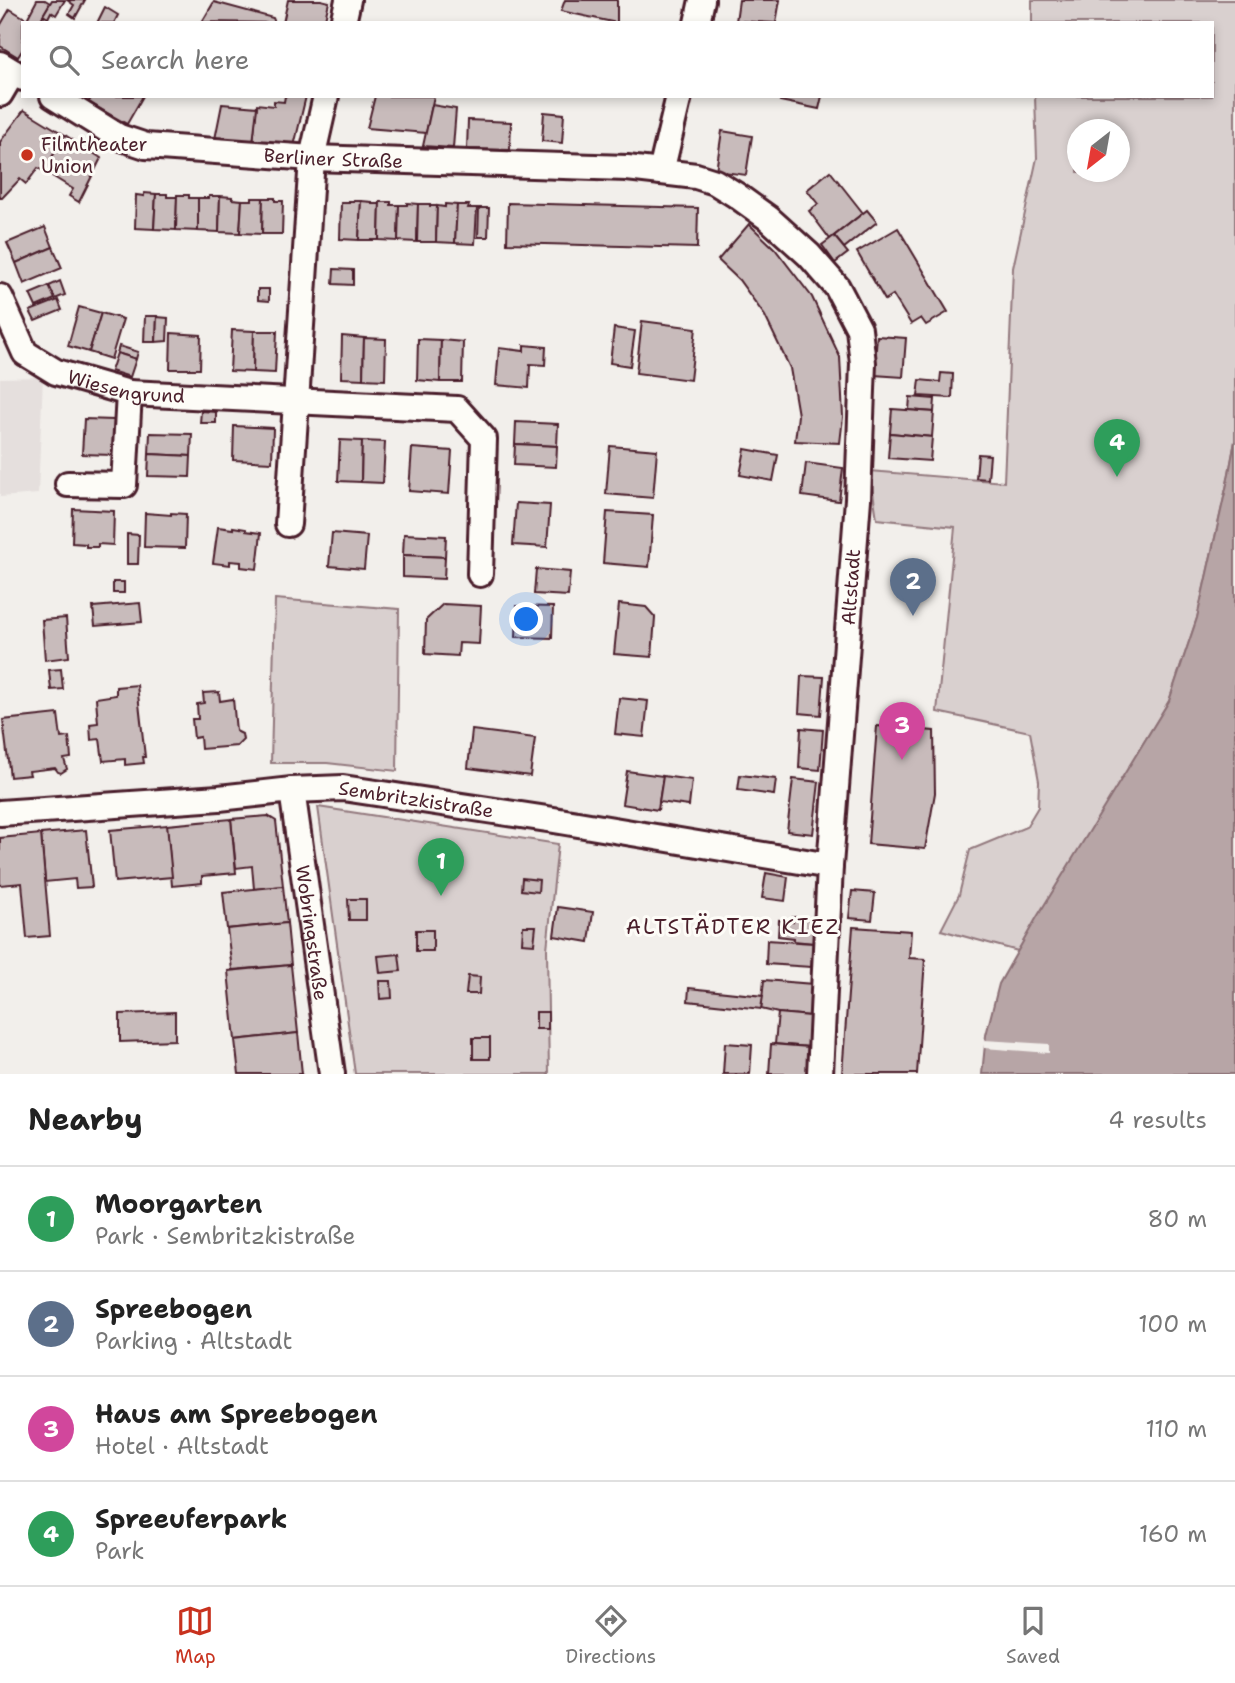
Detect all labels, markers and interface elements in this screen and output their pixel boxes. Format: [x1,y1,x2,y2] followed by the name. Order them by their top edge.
[21,21,1214,98] search box
[45,41,83,79] icon: search
[101,42,250,77] text: Search here
[1067,119,1130,182] north arrow
[41,132,148,179] place label: Filmtheater Union
[263,142,403,173] street label: Berliner Straße
[19,147,35,163] marker: Filmtheater Union
[65,363,186,408] street label: Wiesengrund
[1094,419,1140,477] pin: 4
[836,548,866,626] street label: Altstadt
[890,558,936,616] pin: 2
[509,602,543,636] your location
[879,702,925,760] pin: 3
[337,775,495,823] street label: Sembritzkistraße
[418,838,464,896] pin: 1
[290,863,334,1002] street label: Wobringstraße
[626,913,840,941] district label: ALTSTÄDTER KIEZ
[28,1099,143,1140] text: Nearby
[1108,1105,1207,1135] text: 4 results
[95,1186,262,1221] text: Moorgarten
[46,1204,56,1234] text: 1
[1148,1204,1207,1234] text: 80 m
[95,1221,356,1251] text: Park · Sembritzkistraße
[95,1291,252,1326] text: Spreebogen
[43,1309,59,1339] text: 2
[1138,1309,1207,1339] text: 100 m
[95,1326,293,1356] text: Parking · Altstadt
[95,1396,378,1431] text: Haus am Spreebogen
[43,1414,59,1444] text: 3
[1145,1414,1207,1444] text: 110 m
[95,1431,269,1461] text: Hotel · Altstadt
[95,1501,287,1536] text: Spreeuferpark
[43,1519,59,1549] text: 4
[1139,1519,1207,1549] text: 160 m
[95,1536,144,1566] text: Park
[175,1602,216,1669] tab: Map
[566,1602,656,1669] tab: Directions
[1006,1602,1060,1669] tab: Saved

